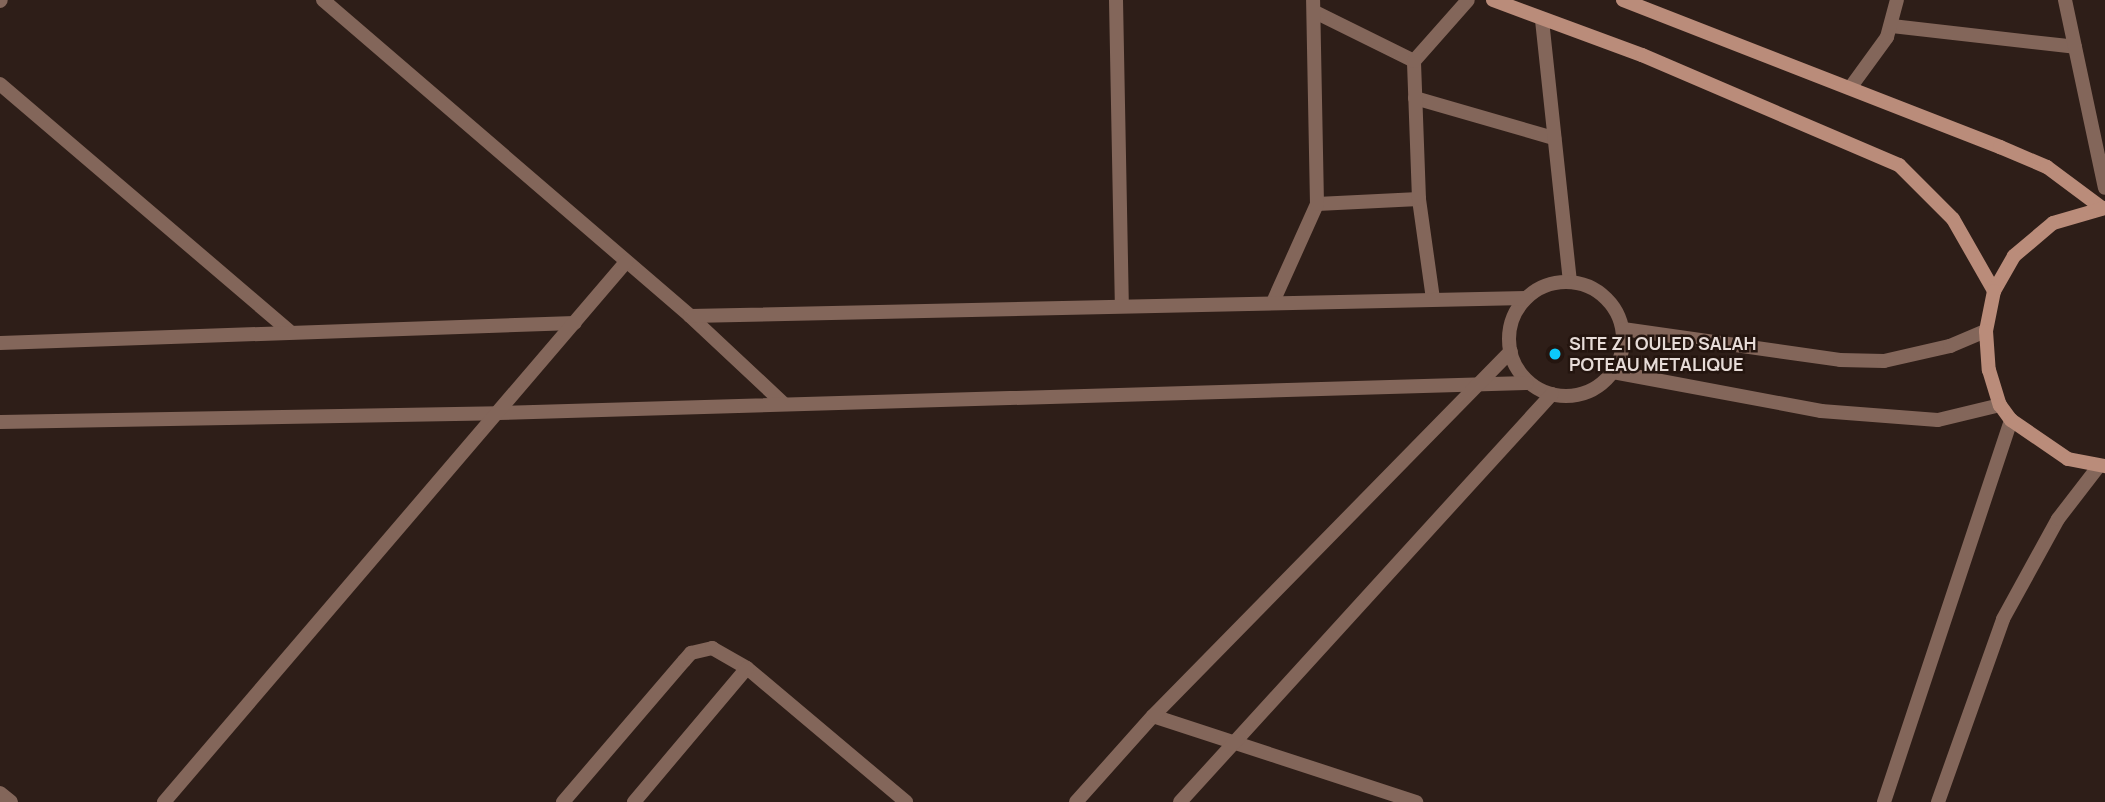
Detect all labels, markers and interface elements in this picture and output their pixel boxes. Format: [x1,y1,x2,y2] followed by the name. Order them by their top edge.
[1569,333,1756,376] place label: SITE Z I OULED SALAH POTEAU METALIQUE
[1547,346,1563,362] marker: SITE Z I OULED SALAH POTEAU METALIQUE

